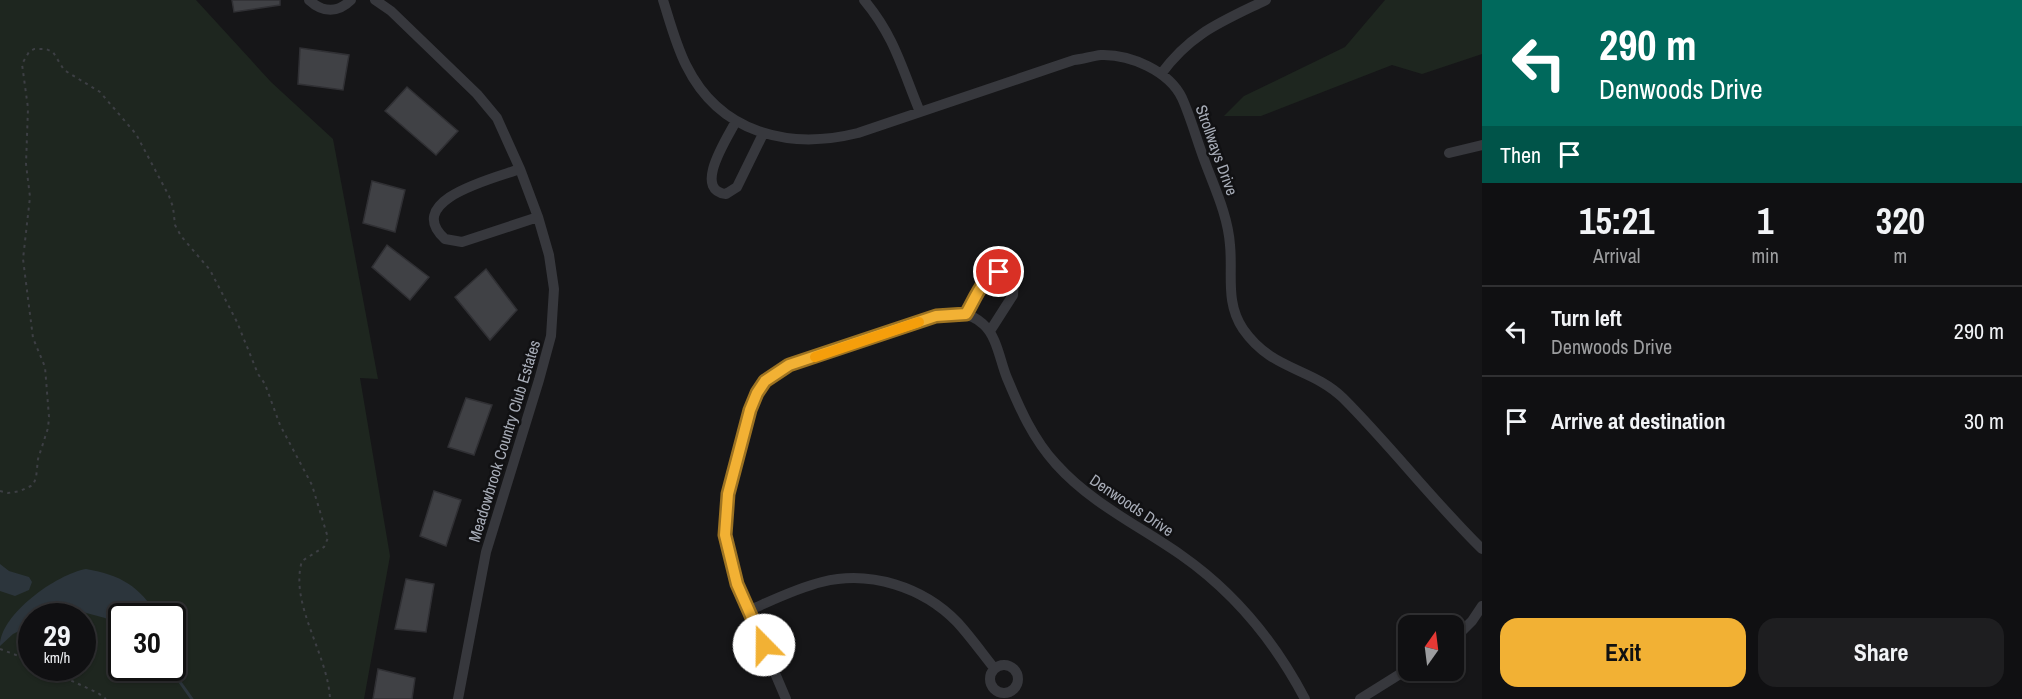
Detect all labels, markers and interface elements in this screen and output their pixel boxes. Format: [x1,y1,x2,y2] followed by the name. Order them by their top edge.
[1599,17,1697,73] text: 290 m
[1500,24,1578,102] icon: left
[1599,71,1763,107] text: Denwoods Drive
[1190,102,1244,198] street label: Strollways Drive
[1553,138,1586,171] icon: arrive
[1500,140,1541,170] text: Then
[1579,197,1654,245] text: 15:21
[1757,197,1773,245] text: 1
[1876,197,1925,245] text: 320
[1593,242,1640,269] text: Arrival
[1751,242,1779,269] text: min
[1894,242,1907,269] text: m
[973,246,1024,297] pin
[982,255,1015,288] icon: arrive
[1551,303,1622,333] text: Turn left
[1500,315,1533,348] icon: left
[1954,316,2004,346] text: 290 m
[1551,333,1672,360] text: Denwoods Drive
[463,337,545,545] street label: Meadowbrook Country Club Estates
[1500,405,1533,438] icon: arrive
[1551,406,1725,436] text: Arrive at destination
[1964,406,2004,436] text: 30 m
[1086,469,1178,541] street label: Denwoods Drive
[108,603,186,681] speed limit sign: 30
[732,613,796,677] position arrow
[43,615,71,655] text: 29
[1398,615,1464,681] north arrow
[1398,615,1464,681] map controls
[1500,618,1746,687] button: Exit
[1758,618,2004,687] button: Share
[44,647,70,668] text: km/h

